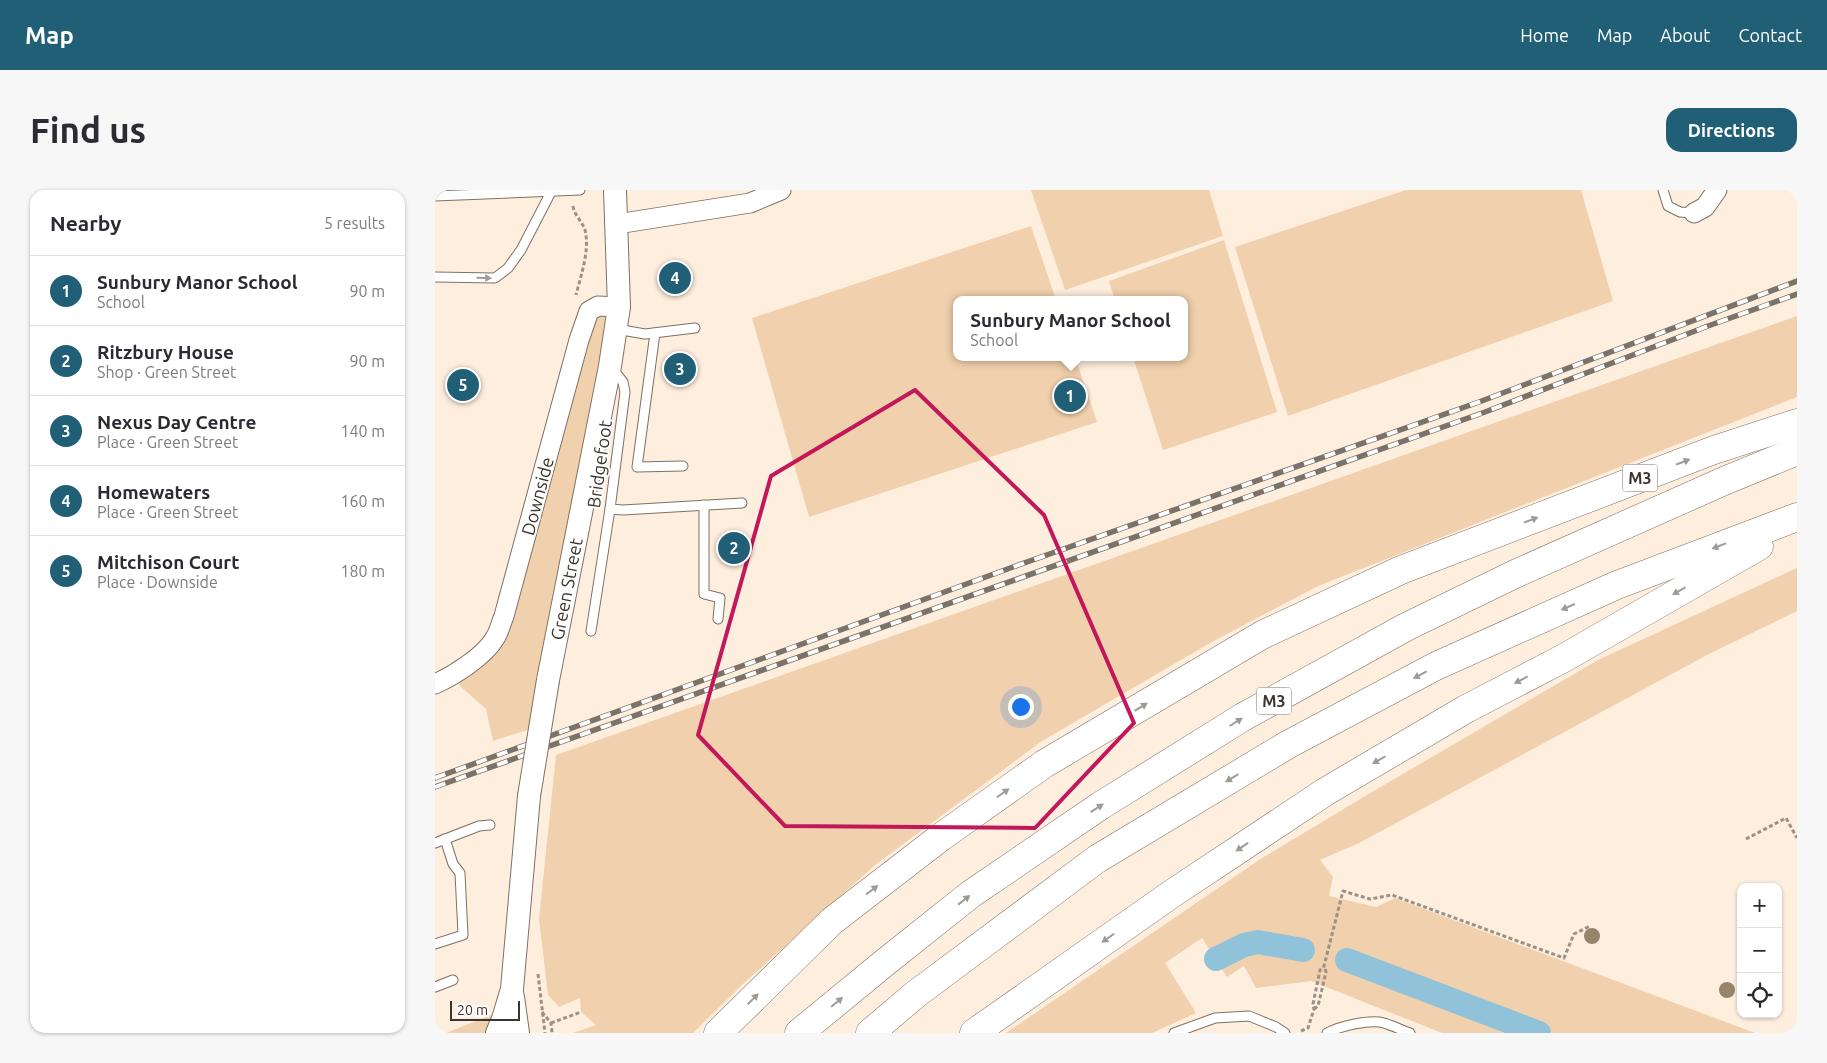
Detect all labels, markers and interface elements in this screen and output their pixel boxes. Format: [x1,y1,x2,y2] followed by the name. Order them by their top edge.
[25,22,74,49] text: Map
[1520,25,1569,45] text: Home
[1597,25,1632,45] text: Map
[1660,25,1710,45] text: About
[1738,25,1802,45] text: Contact
[1666,108,1797,152] button: Directions
[30,110,146,150] text: Find us
[50,211,121,235] text: Nearby
[324,214,385,232] text: 5 results
[659,259,691,297] pin: 4
[97,271,297,293] text: Sunbury Manor School
[476,274,492,282] one-way arrow
[61,282,71,300] text: 1
[349,282,385,300] text: 90 m
[97,293,145,311] text: School
[953,296,1188,361] popup
[970,309,1171,331] text: Sunbury Manor School
[970,331,1018,349] text: School
[97,341,234,363] text: Ritzbury House
[664,350,696,388] pin: 3
[61,352,71,370] text: 2
[349,352,385,370] text: 90 m
[97,363,236,381] text: Shop · Green Street
[447,366,479,404] pin: 5
[1054,377,1086,415] pin: 1
[97,411,256,433] text: Nexus Day Centre
[583,419,615,509] street label: Bridgefoot
[61,422,71,440] text: 3
[340,422,385,440] text: 140 m
[97,433,238,451] text: Place · Green Street
[517,455,557,537] street label: Downside
[1675,458,1690,465] one-way arrow
[1623,464,1657,492] road number: M3
[97,481,210,503] text: Homewaters
[61,492,71,510] text: 4
[340,492,385,510] text: 160 m
[97,503,238,521] text: Place · Green Street
[1524,516,1538,524] one-way arrow
[718,529,750,567] pin: 2
[546,536,586,642] street label: Green Street
[1711,543,1726,551] one-way arrow
[97,551,239,573] text: Mitchison Court
[61,562,71,580] text: 5
[340,562,385,580] text: 180 m
[97,573,218,591] text: Place · Downside
[1672,587,1685,596] one-way arrow
[1561,603,1575,611] one-way arrow
[1413,671,1427,679] one-way arrow
[1514,676,1528,684] one-way arrow
[1257,688,1291,714] road number: M3
[1008,694,1034,720] your location
[1134,702,1147,711] one-way arrow
[1229,718,1242,727] one-way arrow
[1373,756,1386,765] one-way arrow
[1225,774,1238,783] one-way arrow
[996,788,1010,798] one-way arrow
[1091,803,1104,813] one-way arrow
[1235,842,1249,852] one-way arrow
[1737,883,1782,1018] map controls
[1737,883,1782,928] button: +
[866,884,879,895] one-way arrow
[957,894,970,905] one-way arrow
[1737,928,1782,973] button: −
[1101,933,1114,943] one-way arrow
[1737,973,1782,1018] button: locate
[746,993,758,1005] one-way arrow
[830,996,843,1007] one-way arrow
[450,998,520,1021] scale bar
[457,1002,488,1018] text: 20 m

